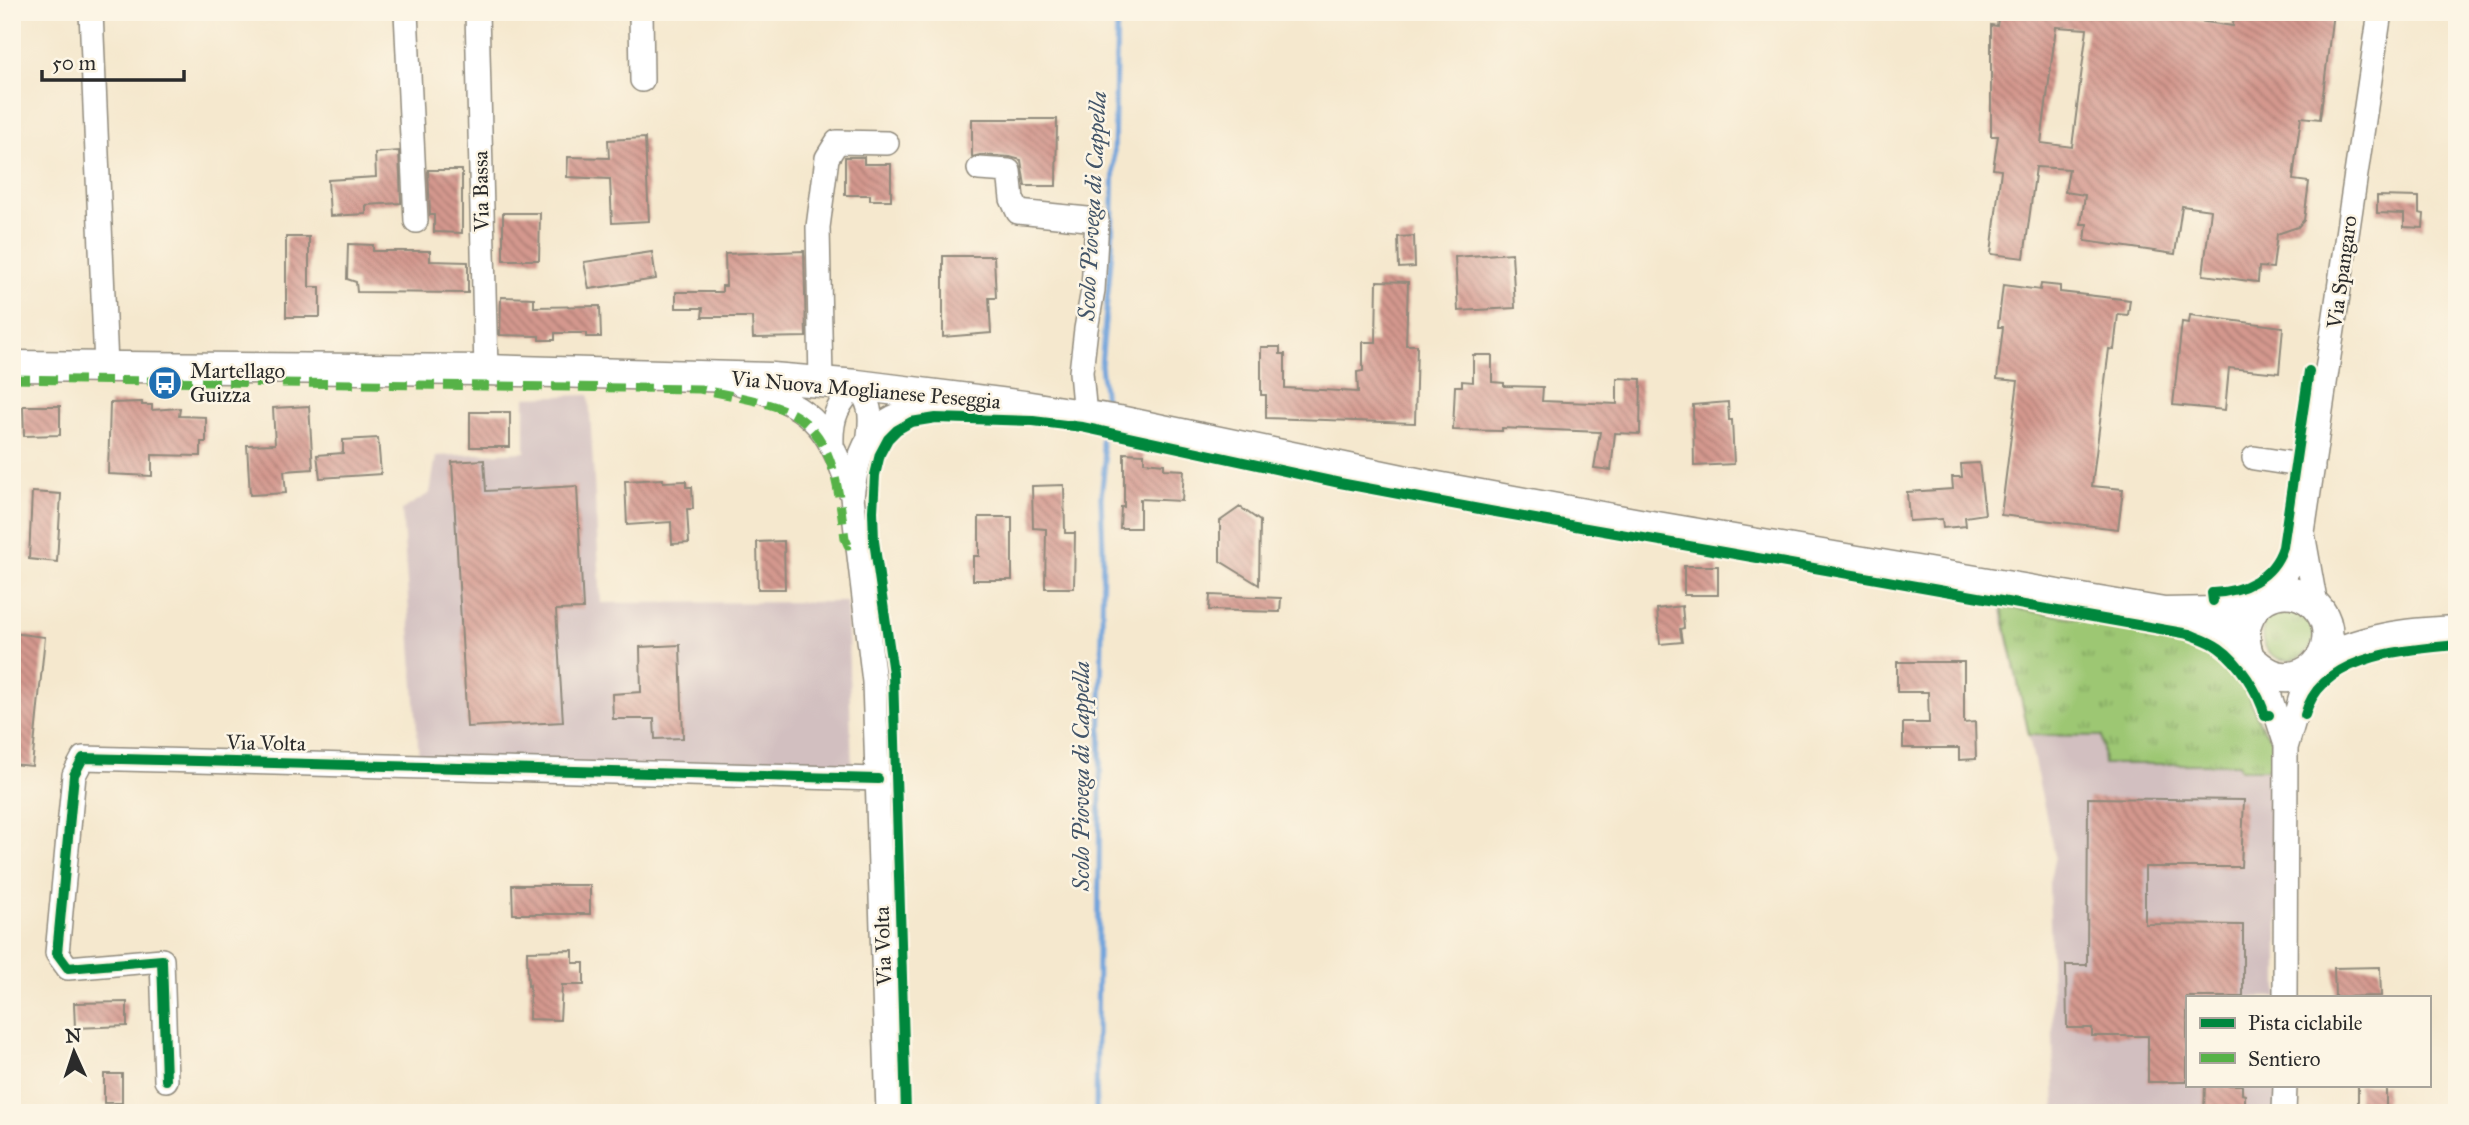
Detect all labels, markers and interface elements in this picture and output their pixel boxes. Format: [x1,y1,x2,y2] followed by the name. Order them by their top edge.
[42,38,184,82] scale bar
[52,50,97,76] text: 50 m
[1072,90,1113,323] water label: Scolo Piovega di Cappella
[467,150,495,233] street label: Via Bassa
[2321,214,2363,331] street label: Via Spangaro
[190,358,286,408] place label: Martellago Guizza
[146,364,184,402] bus stop icon: Martellago Guizza
[729,365,1002,415] street label: Via Nuova Moglianese Peseggia
[1067,661,1096,892] water label: Scolo Piovega di Cappella
[225,729,306,757] street label: Via Volta
[869,906,897,987] street label: Via Volta
[2186,996,2430,1086] legend
[2248,1010,2363,1036] text: Pista ciclabile
[38,1016,108,1086] north arrow
[64,1024,82,1047] text: N
[2248,1046,2321,1072] text: Sentiero

